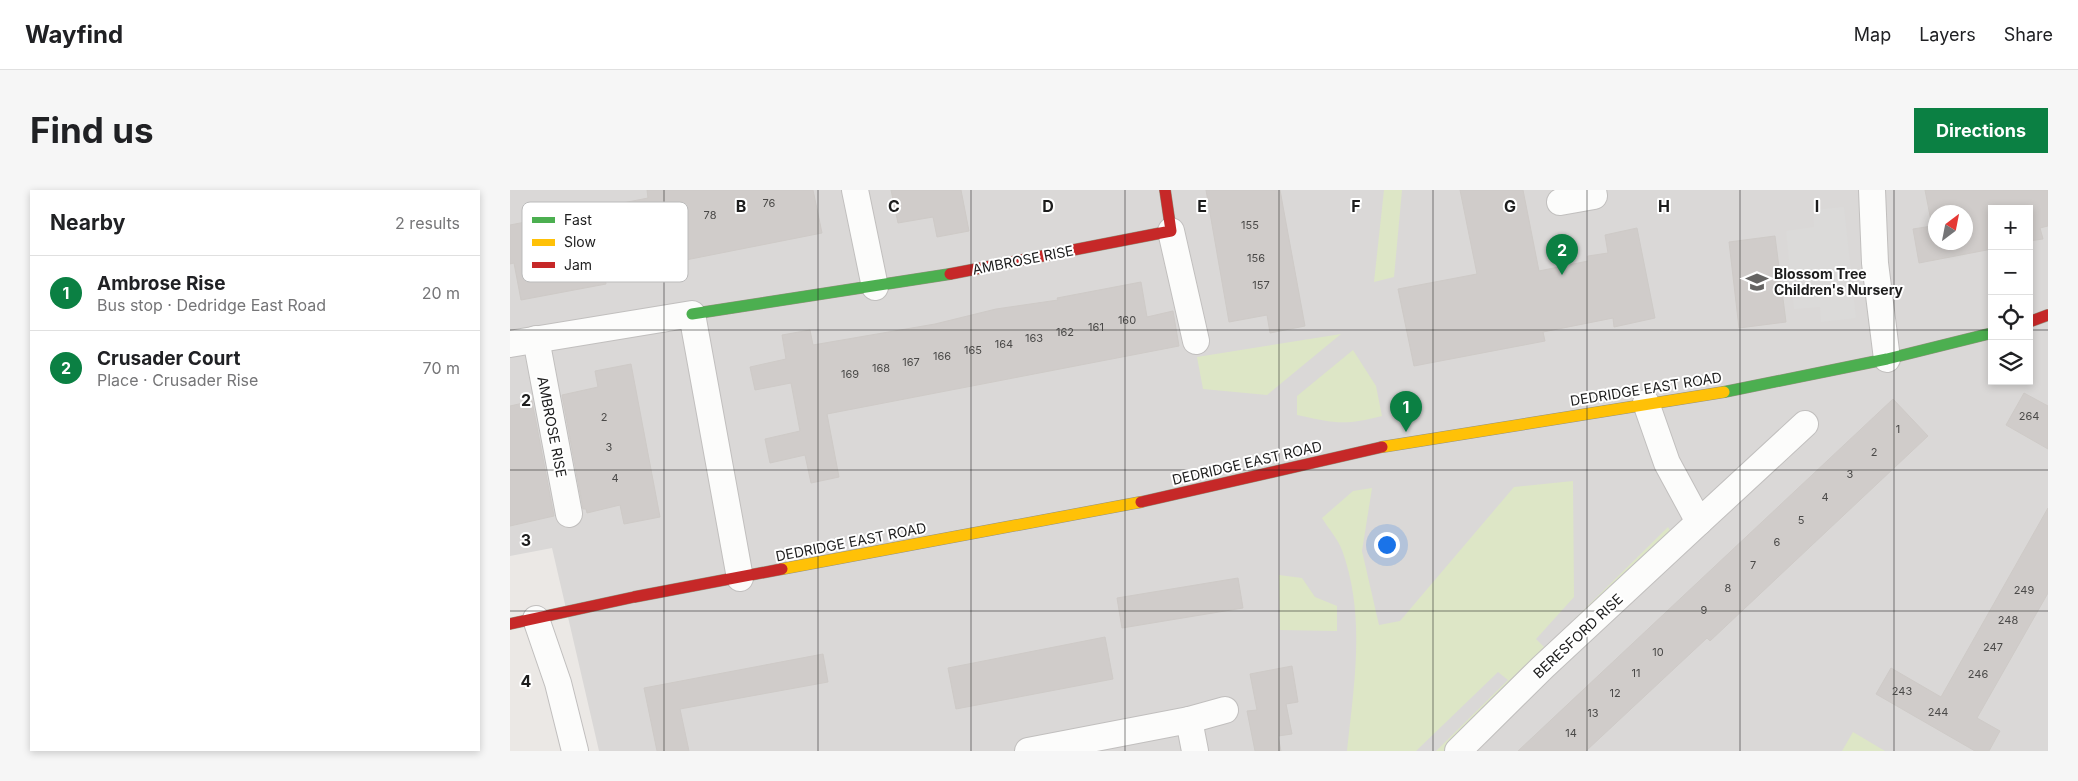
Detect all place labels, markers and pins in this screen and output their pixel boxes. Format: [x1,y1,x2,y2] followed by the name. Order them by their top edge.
[1546,234,1578,275] pin: 2
[1774,265,1904,298] place label: Blossom Tree Children's Nursery
[1744,269,1770,295] school or university icon: Blossom Tree Children's Nursery
[1390,391,1422,432] pin: 1

